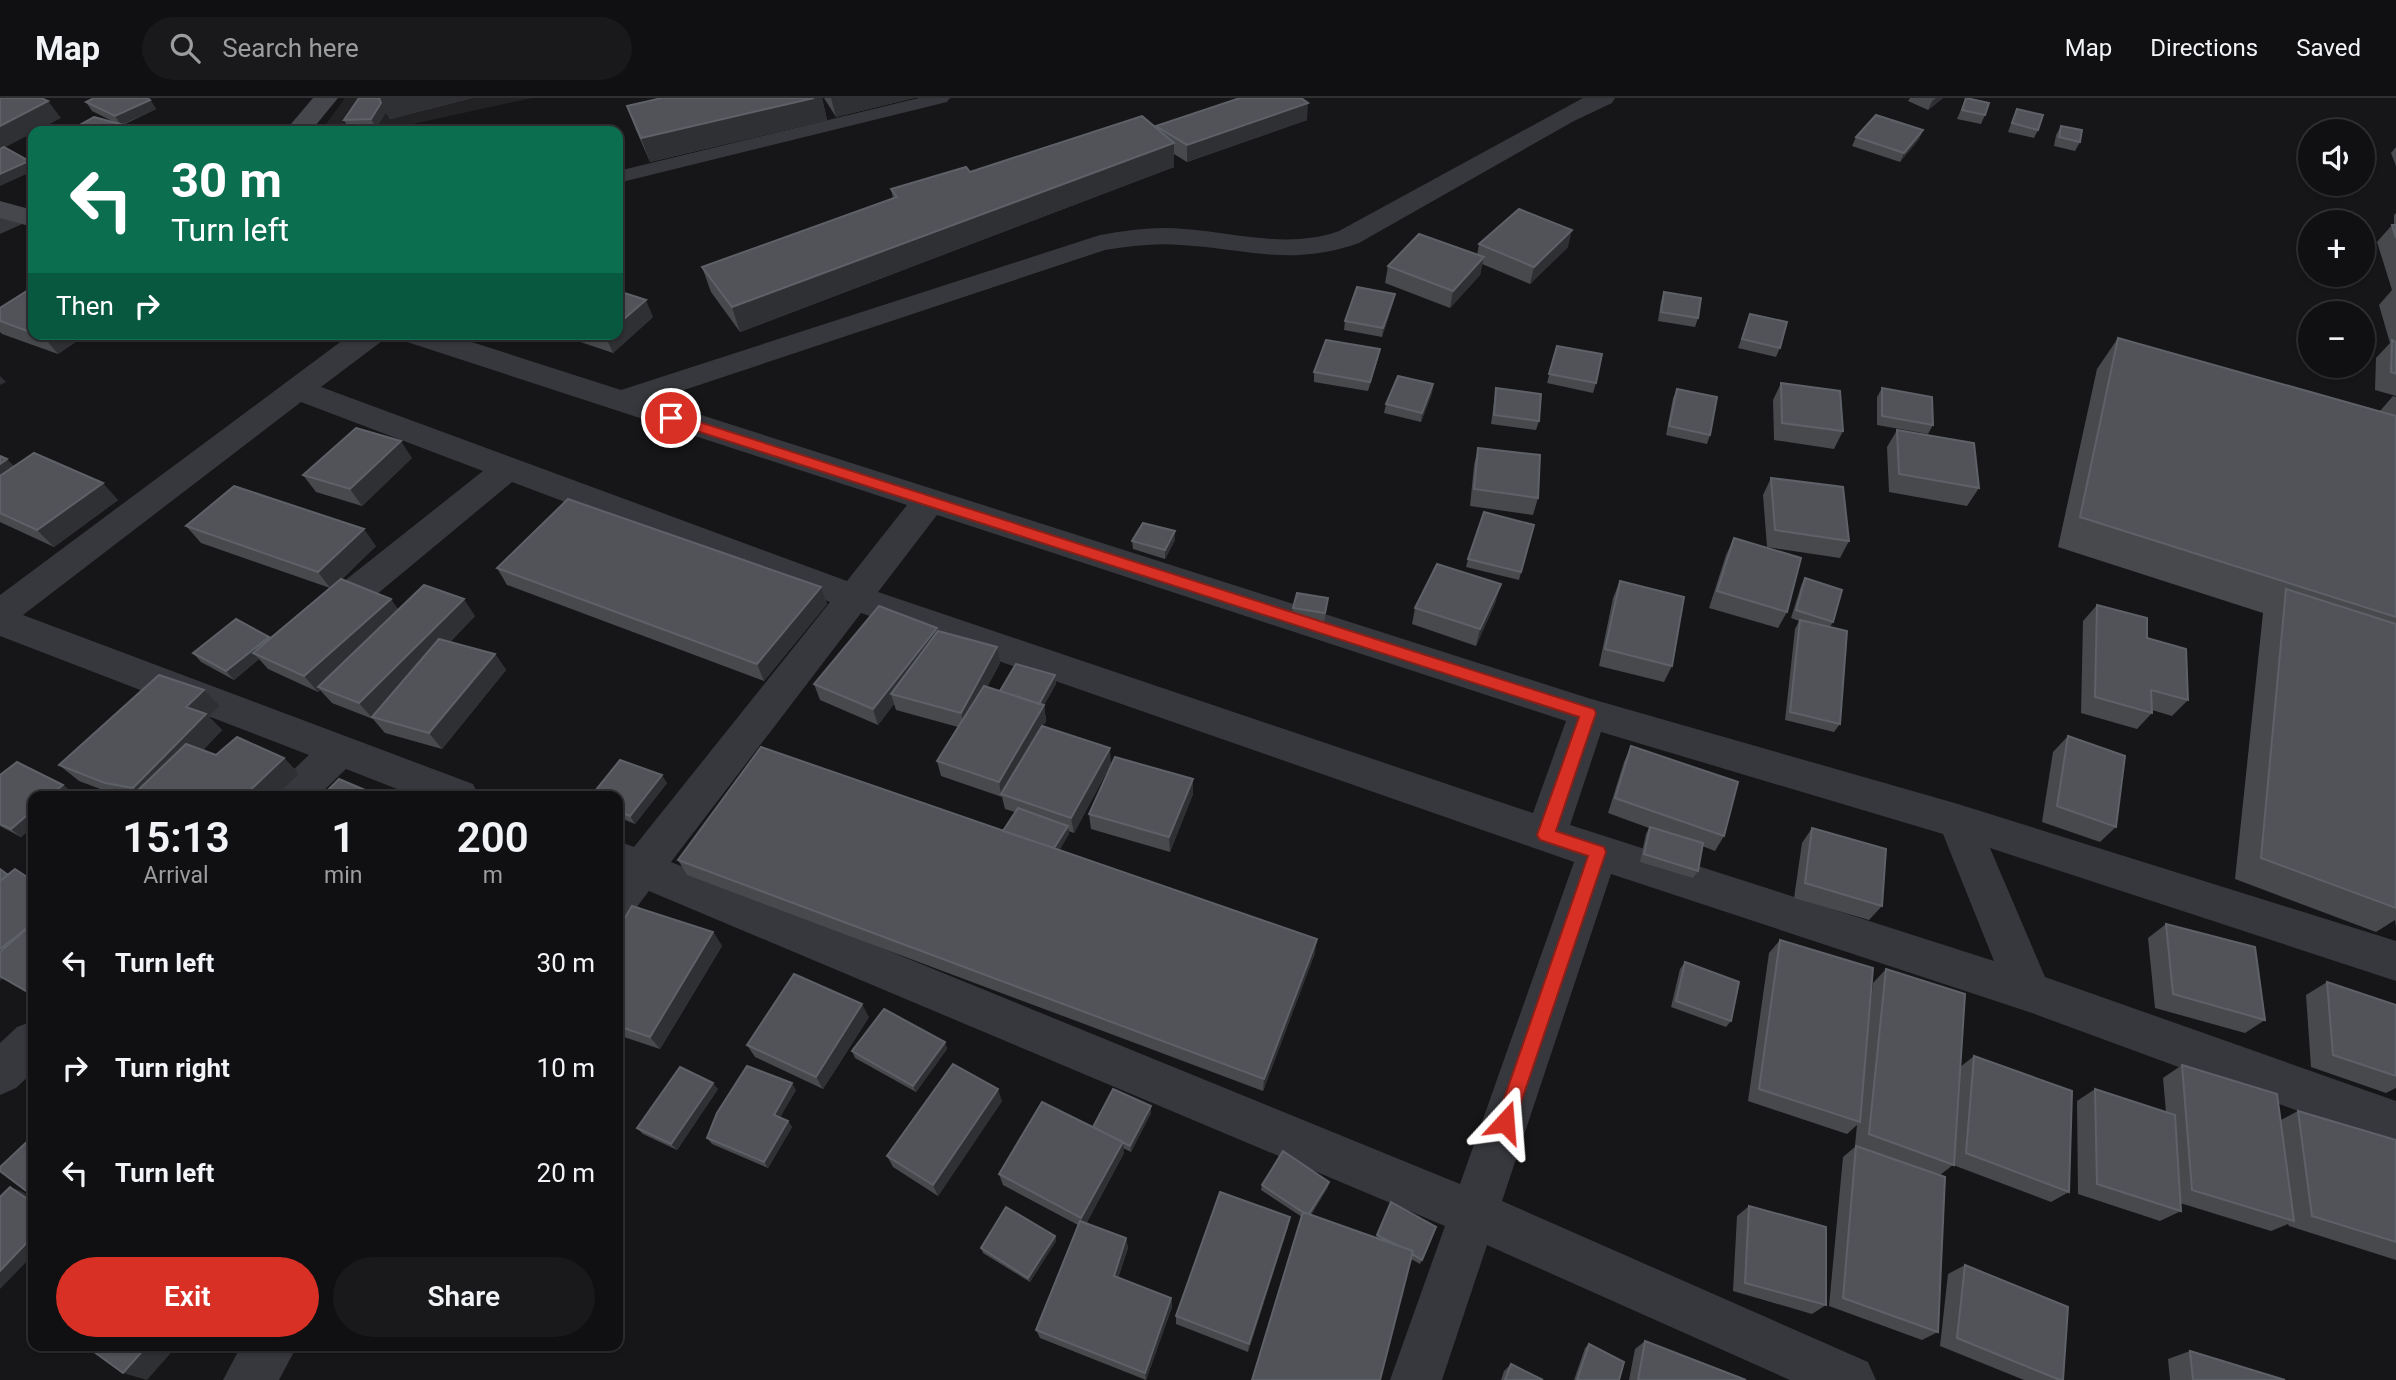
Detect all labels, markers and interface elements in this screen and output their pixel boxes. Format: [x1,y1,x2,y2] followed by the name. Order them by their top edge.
[142,17,632,80] search box
[35,29,100,68] text: Map
[166,29,204,67] icon: search
[222,33,359,63] text: Search here
[2065,34,2112,62] text: Map
[2150,34,2258,62] text: Directions
[2296,34,2361,62] text: Saved
[2298,119,2375,378] map controls
[2298,119,2375,196] button: sound
[171,152,282,209] text: 30 m
[56,154,147,245] icon: left
[2298,210,2375,287] button: +
[171,211,289,249] text: Turn left
[128,287,166,325] icon: right
[56,291,114,321] text: Then
[2298,301,2375,378] button: −
[641,388,701,448] pin
[652,399,690,437] icon: arrive
[122,813,230,862] text: 15:13
[331,813,355,862] text: 1
[457,813,529,862] text: 200
[143,862,209,889] text: Arrival
[324,862,362,889] text: min
[483,862,503,889] text: m
[56,944,94,982] icon: left
[115,948,214,978] text: Turn left
[537,948,595,978] text: 30 m
[56,1049,94,1087] icon: right
[115,1053,230,1083] text: Turn right
[537,1053,595,1083] text: 10 m
[1468,1085,1542,1159] position arrow
[56,1154,94,1192] icon: left
[115,1158,214,1188] text: Turn left
[537,1158,595,1188] text: 20 m
[56,1257,319,1337] button: Exit
[333,1257,595,1337] button: Share

